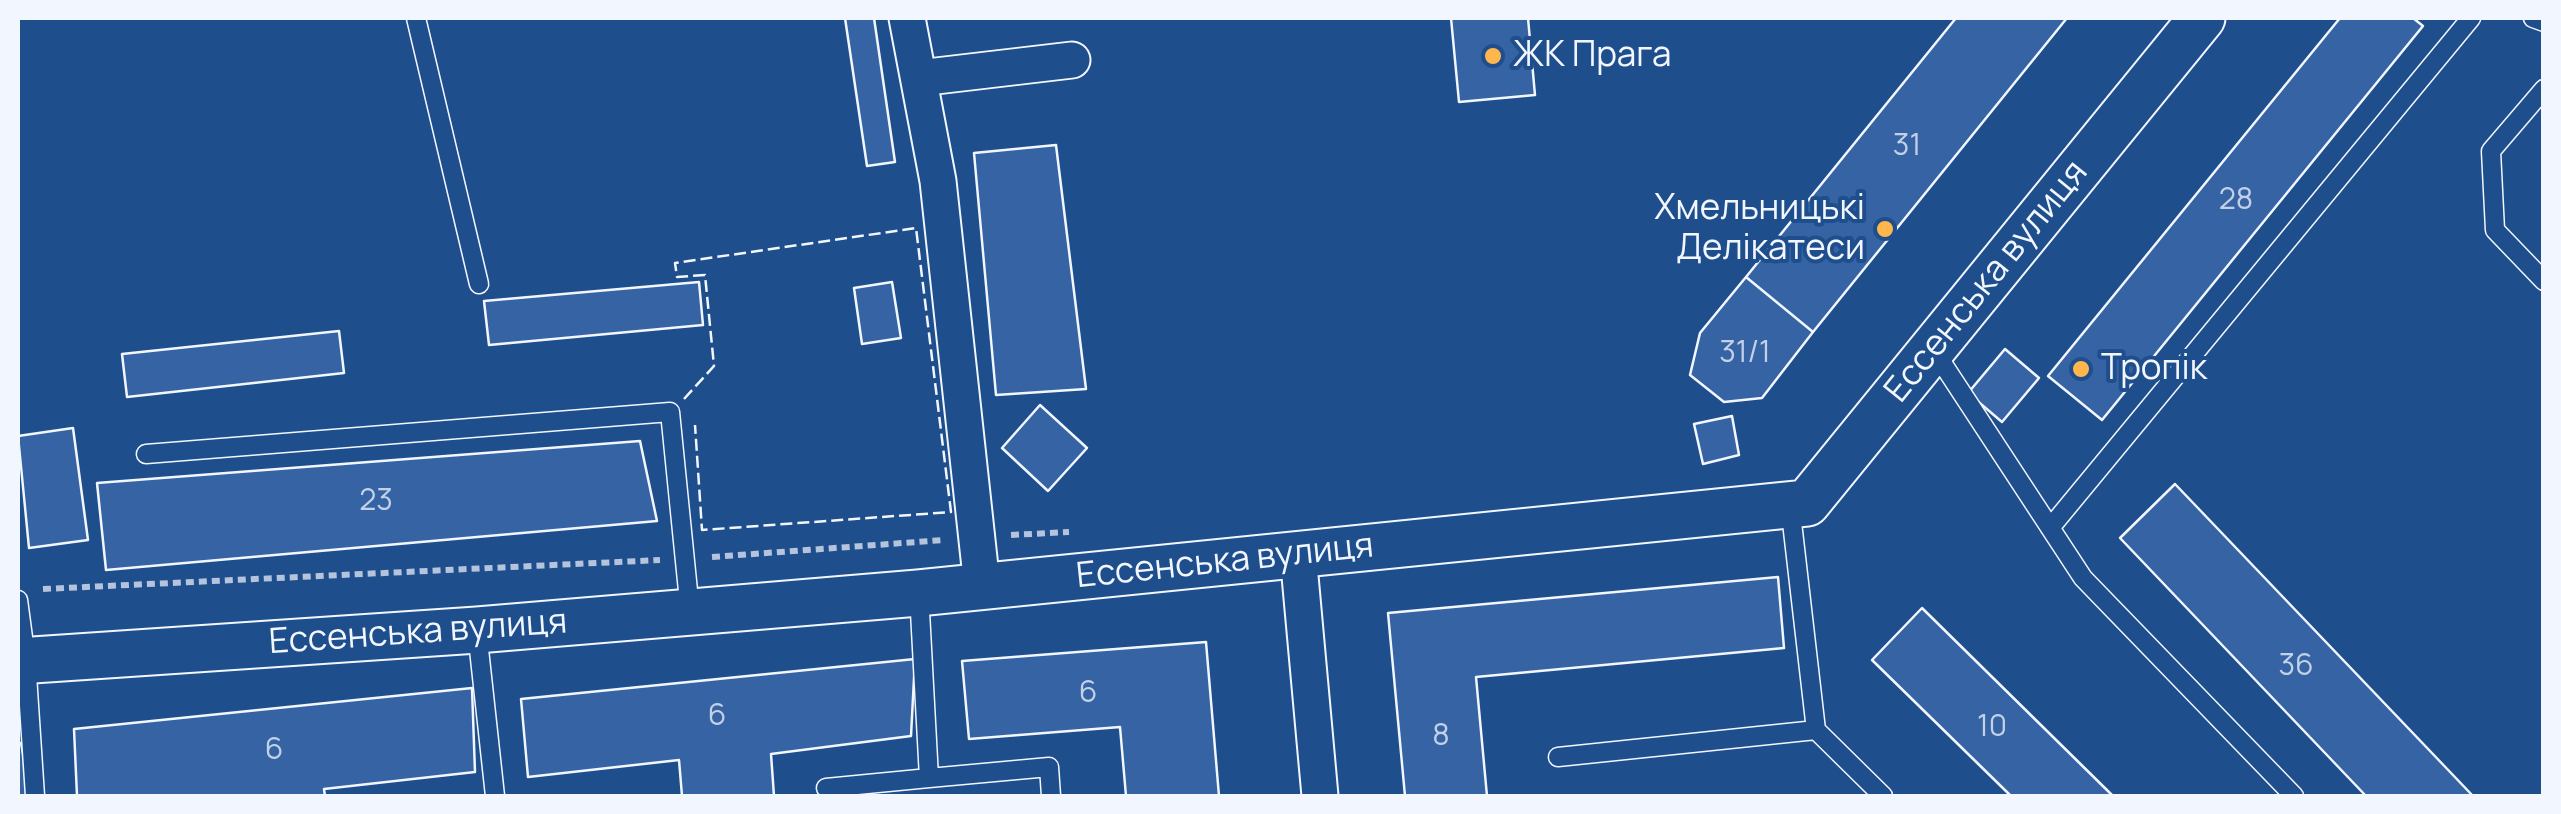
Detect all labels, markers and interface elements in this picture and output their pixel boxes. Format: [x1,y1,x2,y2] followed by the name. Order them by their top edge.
[1513,35,1671,77] place label: ЖК Прага
[1482,45,1504,67] marker: ЖК Прага
[1893,129,1921,165] house number: 31
[1877,153,2097,411] street label: Ессенська вулиця
[2219,183,2253,219] house number: 28
[1654,188,1865,270] place label: Хмельницькі Делікатеси
[1874,218,1896,240] marker: Хмельницькі Делікатеси
[1719,336,1771,372] house number: 31/1
[2101,348,2207,390] place label: Тропік
[2070,358,2092,380] marker: Тропік
[359,484,393,520] house number: 23
[1074,526,1376,598] street label: Ессенська вулиця
[268,602,568,664] street label: Ессенська вулиця
[2278,649,2314,685] house number: 36
[1079,676,1097,712] house number: 6
[708,699,726,735] house number: 6
[1977,710,2007,746] house number: 10
[1432,719,1450,755] house number: 8
[265,733,283,769] house number: 6

